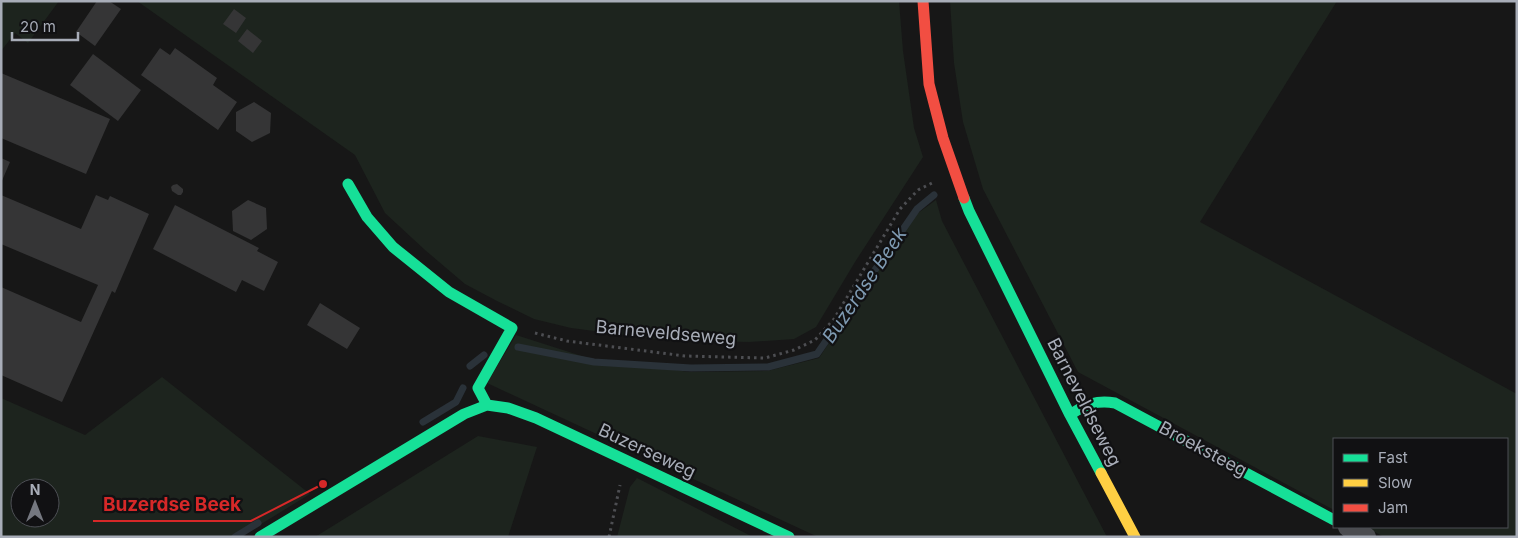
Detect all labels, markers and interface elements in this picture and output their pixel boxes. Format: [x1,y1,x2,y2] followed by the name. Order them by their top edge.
[12,10,79,42] scale bar
[20,17,56,36] text: 20 m
[817,223,912,347] water label: Buzerdse Beek
[595,316,737,349] street label: Barneveldseweg
[1043,334,1126,469] street label: Barneveldseweg
[1156,417,1251,481] street label: Broeksteeg
[595,419,699,482] street label: Buzerseweg
[1333,438,1508,528] legend
[1378,448,1408,467] text: Fast
[1378,473,1412,492] text: Slow
[10,478,60,528] north arrow
[30,481,40,498] text: N
[93,487,251,521] callout: Buzerdse Beek
[103,493,241,516] text: Buzerdse Beek
[1378,498,1408,517] text: Jam

